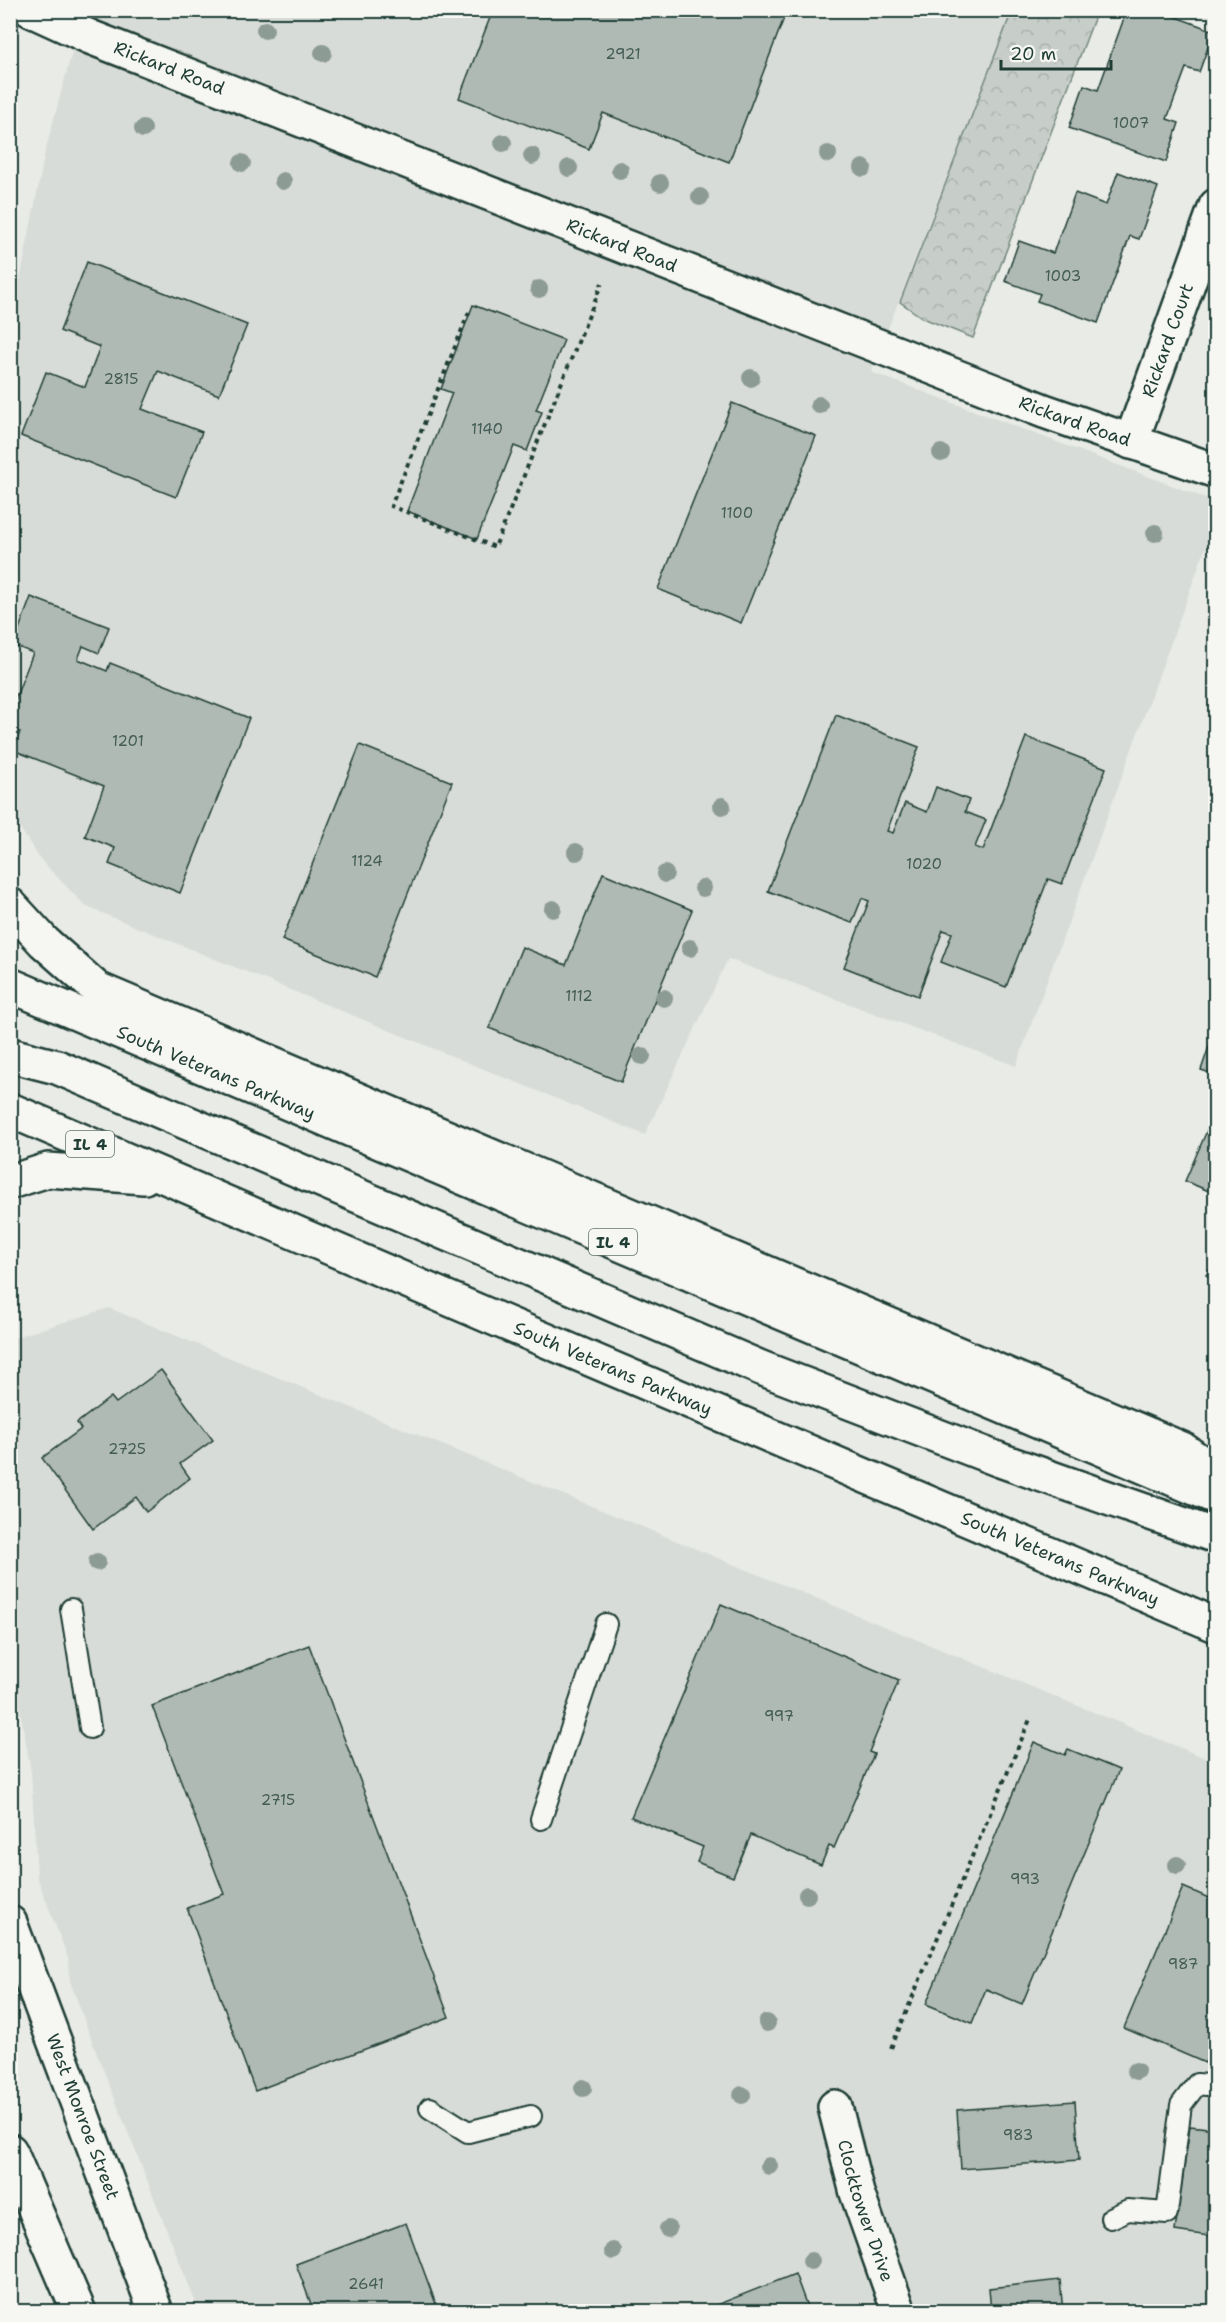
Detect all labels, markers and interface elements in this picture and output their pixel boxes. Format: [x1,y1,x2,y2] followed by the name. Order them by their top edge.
[1001,33,1110,71] scale bar
[110,35,228,101] street label: Rickard Road
[1010,42,1056,66] text: 20 m
[605,44,641,64] house number: 2921
[1113,113,1149,133] house number: 1007
[563,213,681,278] street label: Rickard Road
[1045,266,1081,286] house number: 1003
[1136,280,1199,401] street label: Rickard Court
[103,369,139,389] house number: 2815
[1015,390,1134,452] street label: Rickard Road
[471,419,503,439] house number: 1140
[721,503,753,523] house number: 1100
[112,731,144,751] house number: 1201
[351,851,383,871] house number: 1124
[906,854,942,874] house number: 1020
[565,986,593,1006] house number: 1112
[113,1020,319,1125] street label: South Veterans Parkway
[66,1131,114,1157] road number: IL 4
[589,1229,637,1255] road number: IL 4
[510,1316,716,1421] street label: South Veterans Parkway
[108,1439,146,1459] house number: 2725
[957,1506,1163,1612] street label: South Veterans Parkway
[764,1706,794,1726] house number: 997
[261,1790,295,1810] house number: 2715
[1010,1869,1040,1889] house number: 993
[1168,1954,1198,1974] house number: 987
[41,2030,125,2203] street label: West Monroe Street
[1003,2125,1033,2145] house number: 983
[832,2137,899,2285] street label: Clocktower Drive
[348,2274,384,2294] house number: 2641

